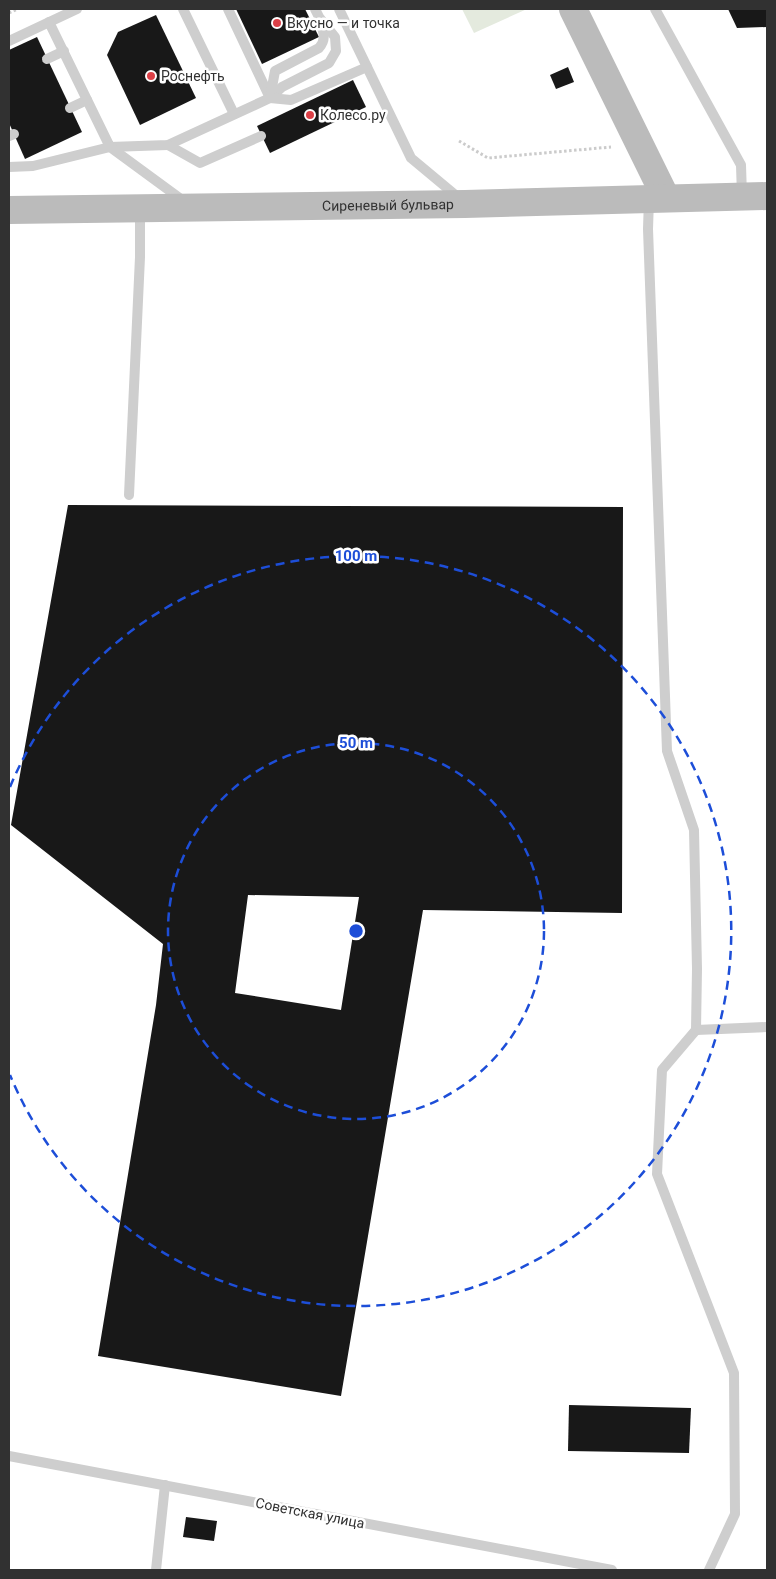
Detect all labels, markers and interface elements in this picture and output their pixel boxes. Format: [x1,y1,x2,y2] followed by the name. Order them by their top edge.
[287,15,400,31] place label: Вкусно — и точка
[271,17,283,29] marker: Вкусно — и точка
[161,68,225,84] place label: Роснефть
[145,70,157,82] marker: Роснефть
[320,107,386,123] place label: Колесо.ру
[304,109,316,121] marker: Колесо.ру
[322,196,454,214] street label: Сиреневый бульвар
[335,547,377,565] text: 100 m
[339,734,373,752] text: 50 m
[347,922,365,940] centre of rings
[254,1495,366,1531] street label: Советская улица

